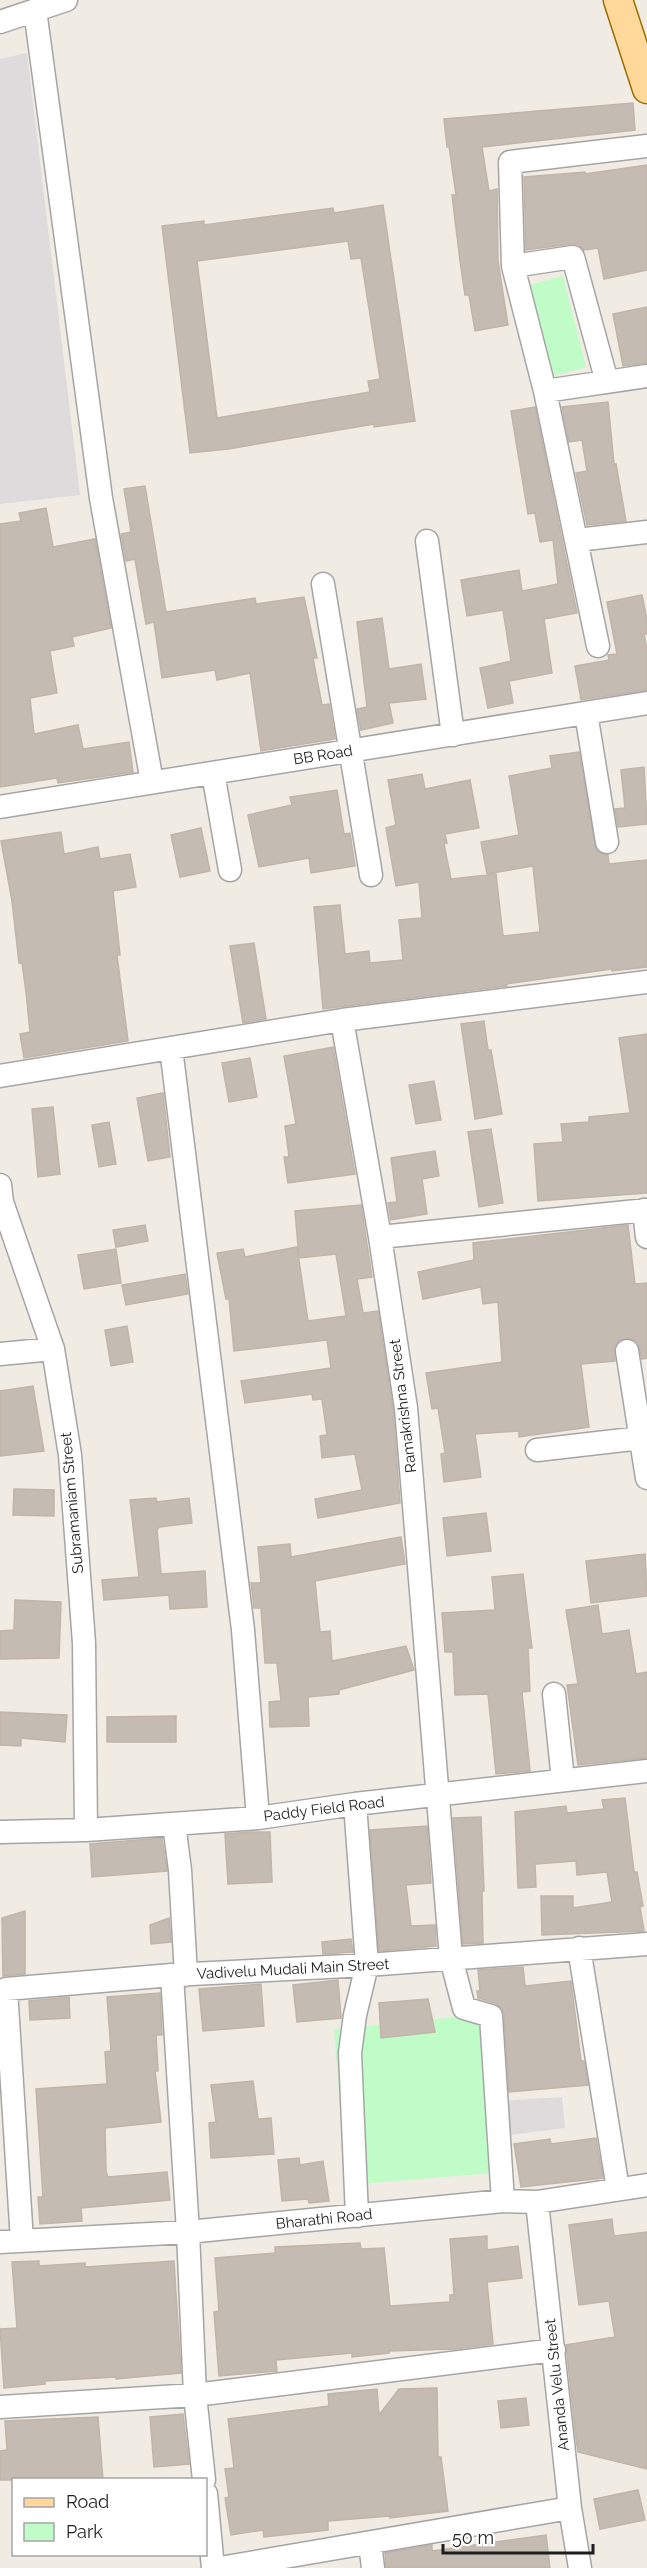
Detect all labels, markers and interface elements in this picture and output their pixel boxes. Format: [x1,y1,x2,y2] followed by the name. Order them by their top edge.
[292,741,354,769] street label: BB Road
[386,1338,420,1474] street label: Ramakrishna Street
[57,1431,87,1575] street label: Subramaniam Street
[262,1793,386,1825] street label: Paddy Field Road
[196,1955,390,1983] street label: Vadivelu Mudali Main Street
[275,2205,373,2233] street label: Bharathi Road
[541,2318,573,2452] street label: Ananda Velu Street
[12,2478,207,2556] legend
[66,2491,109,2512] text: Road
[443,2517,593,2555] scale bar
[66,2521,103,2542] text: Park
[452,2527,494,2548] text: 50 m

